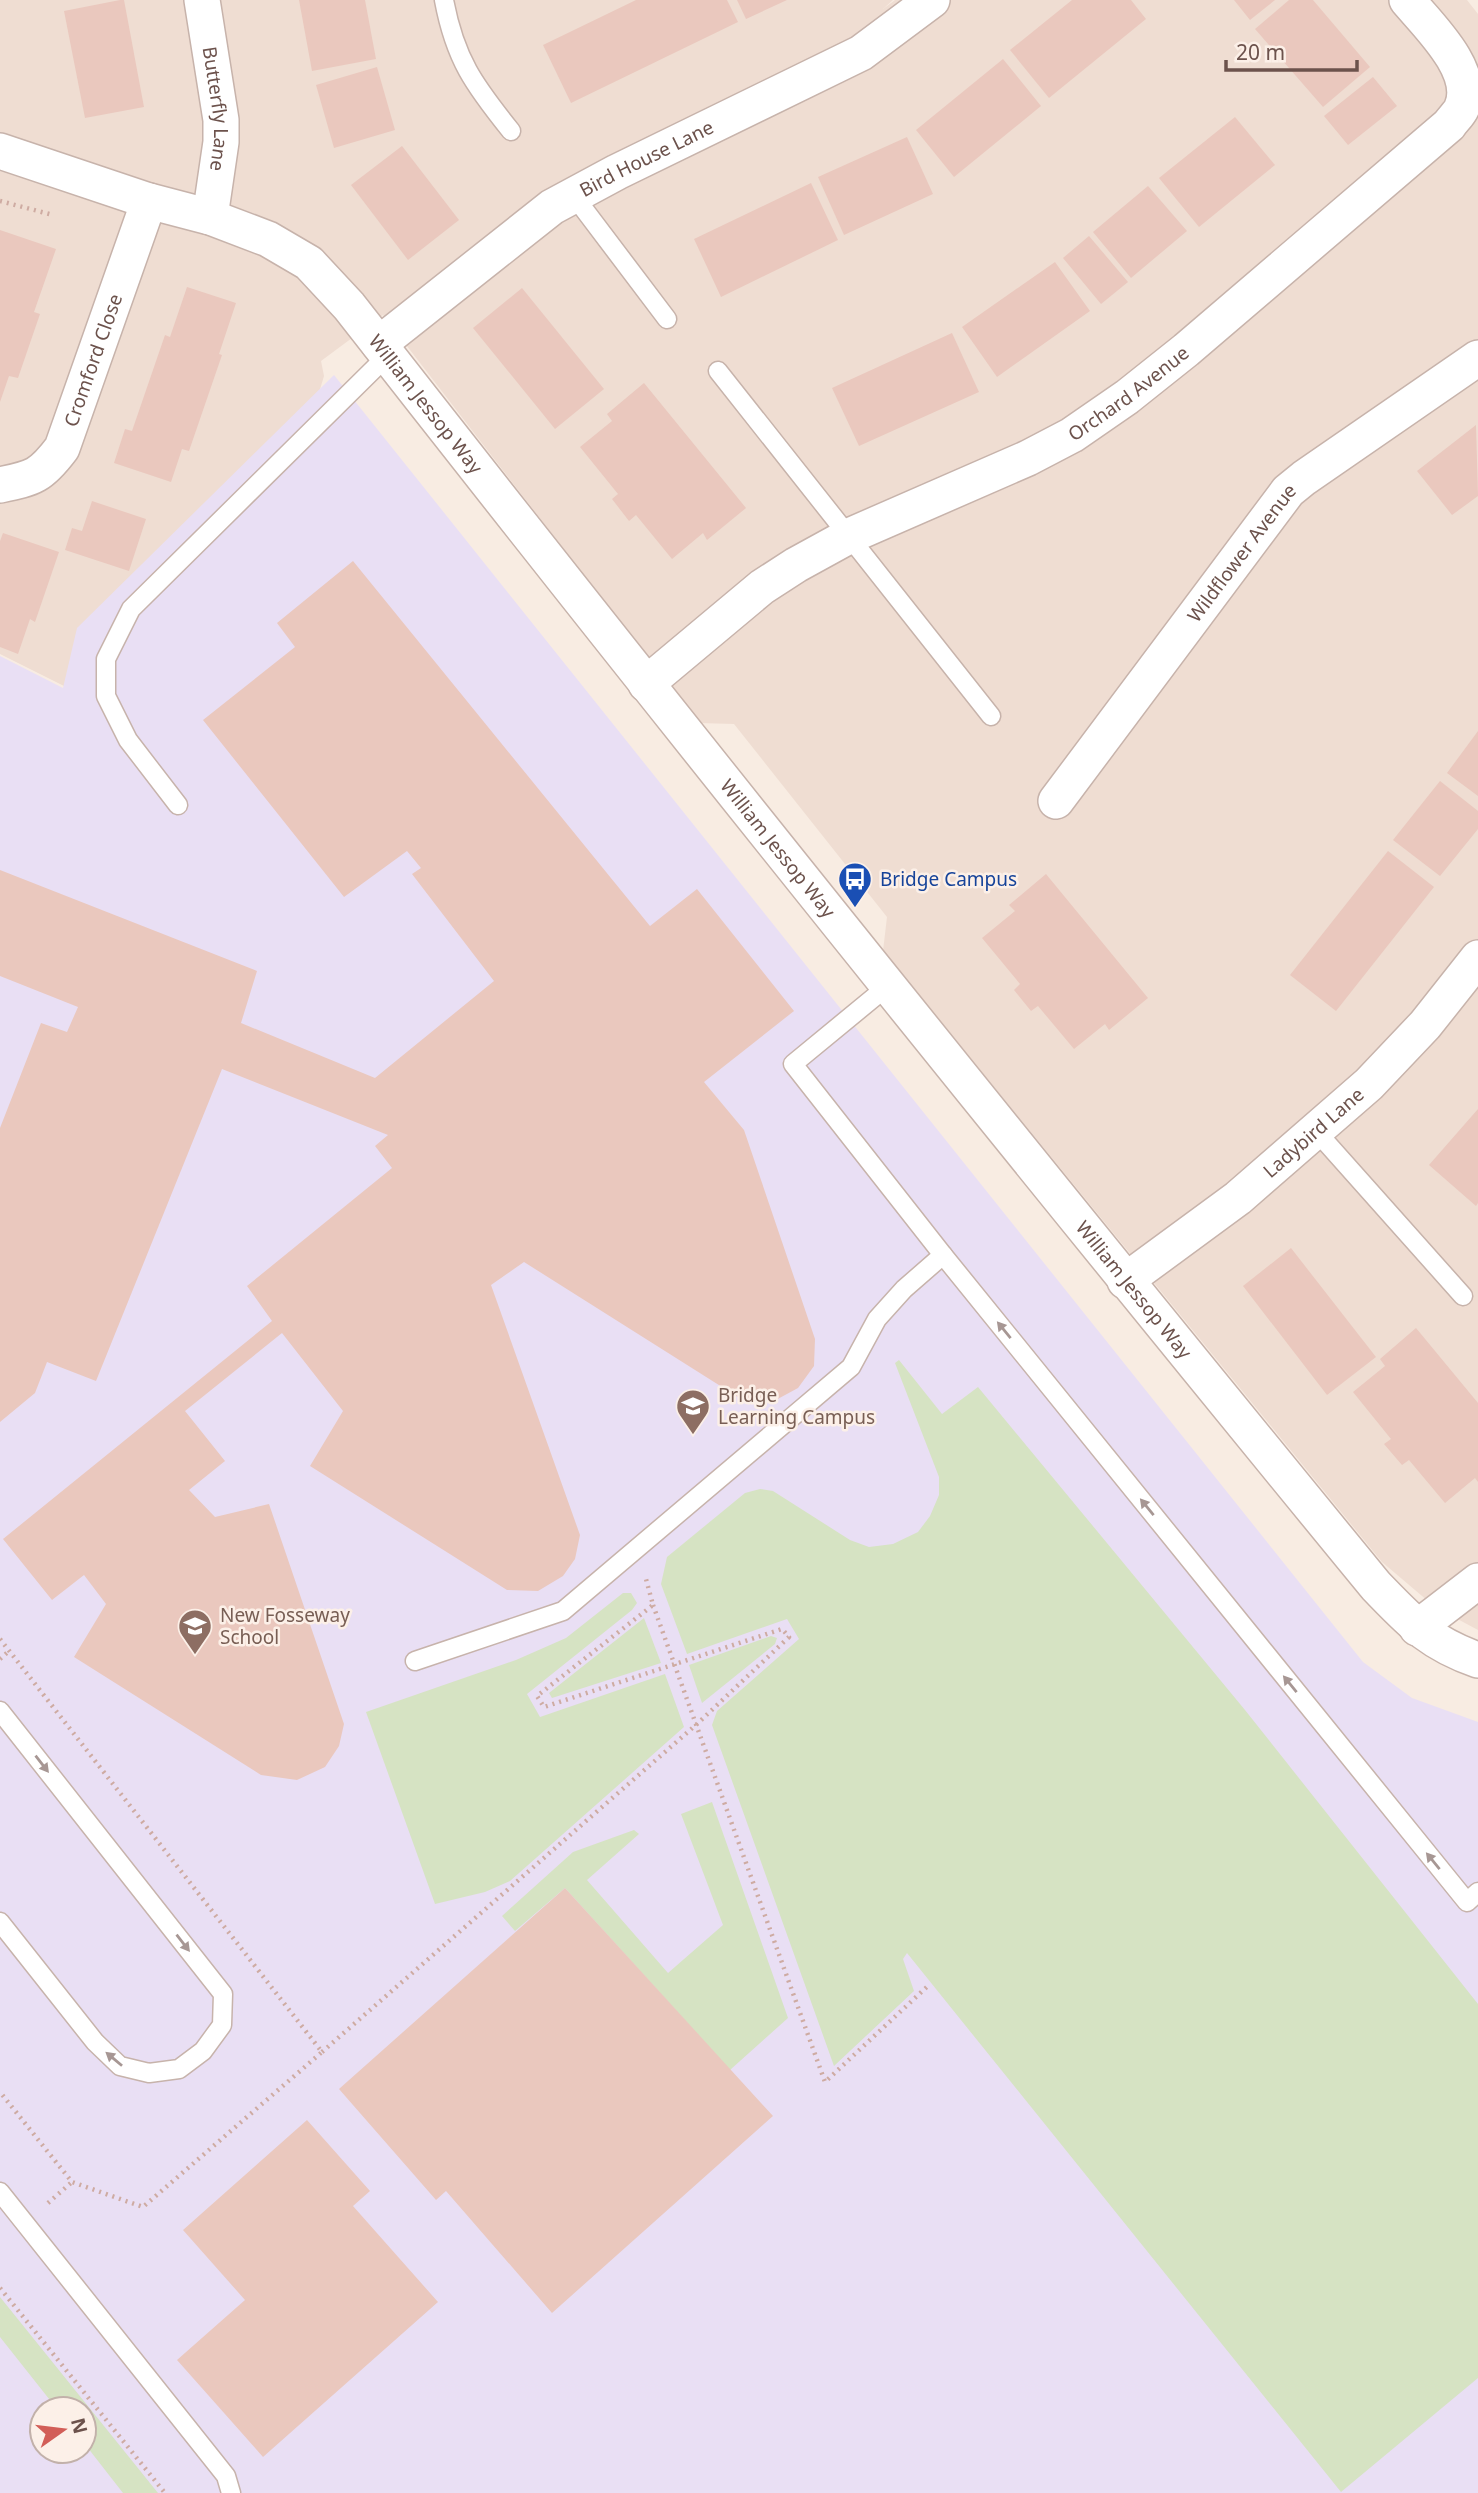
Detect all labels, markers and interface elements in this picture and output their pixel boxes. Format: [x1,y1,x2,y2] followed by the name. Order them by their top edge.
[1226,28,1357,72] scale bar
[1236,38,1285,66] text: 20 m
[197,45,234,173] street label: Butterfly Lane
[575,114,718,203] street label: Bird House Lane
[58,290,128,430] street label: Cromford Close
[363,329,489,479] street label: William Jessop Way
[1063,340,1194,447] street label: Orchard Avenue
[1181,477,1301,627] street label: Wildflower Avenue
[715,774,842,923] street label: William Jessop Way
[836,860,874,909] bus stop icon: Bridge Campus
[880,866,1017,892] place label: Bridge Campus
[1257,1081,1369,1184] street label: Ladybird Lane
[1070,1215,1198,1364] street label: William Jessop Way
[996,1322,1011,1340] one-way arrow
[718,1382,875,1430] place label: Bridge Learning Campus
[674,1387,712,1436] school or university icon: Bridge Learning Campus
[1140,1498,1155,1515] one-way arrow
[220,1602,350,1650] place label: New Fosseway School
[176,1607,214,1656] school or university icon: New Fosseway School
[1283,1675,1298,1692] one-way arrow
[35,1755,50,1773] one-way arrow
[1426,1852,1441,1869] one-way arrow
[176,1934,190,1952] one-way arrow
[105,2052,123,2067] one-way arrow
[28,2395,98,2465] north arrow
[65,2415,94,2437] text: N

